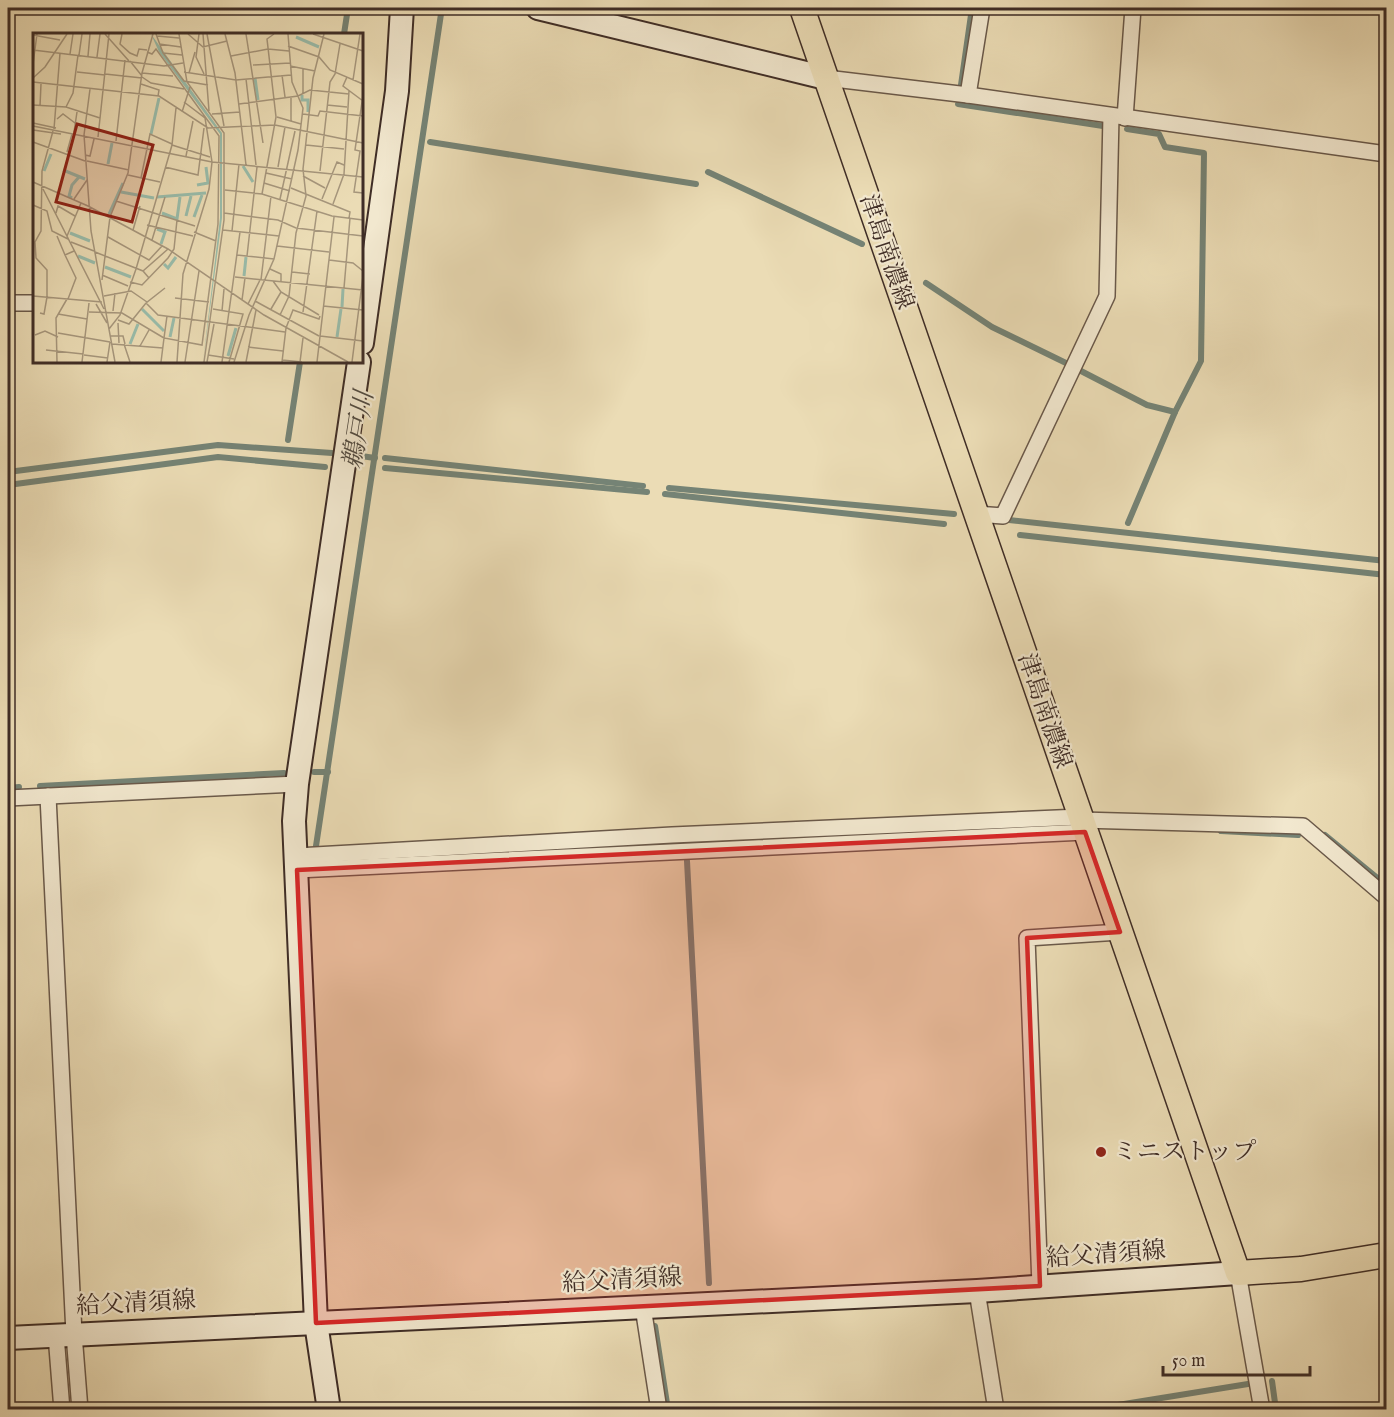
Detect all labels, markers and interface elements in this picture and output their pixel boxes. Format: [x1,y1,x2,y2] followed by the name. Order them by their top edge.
[33,33,363,363] inset map
[852,190,920,314] street label: 津島南濃線
[337,386,382,471] water label: 鵜戸川
[1010,649,1078,773] street label: 津島南濃線
[1113,1137,1256,1168] place label: ミニストップ
[1094,1145,1108,1159] marker: ミニストップ
[1045,1235,1167,1275] street label: 給父清須線
[561,1262,683,1300] street label: 給父清須線
[75,1285,197,1323] street label: 給父清須線
[1163,1339,1310,1377] scale bar
[1172,1350,1205,1373] text: 50 m

